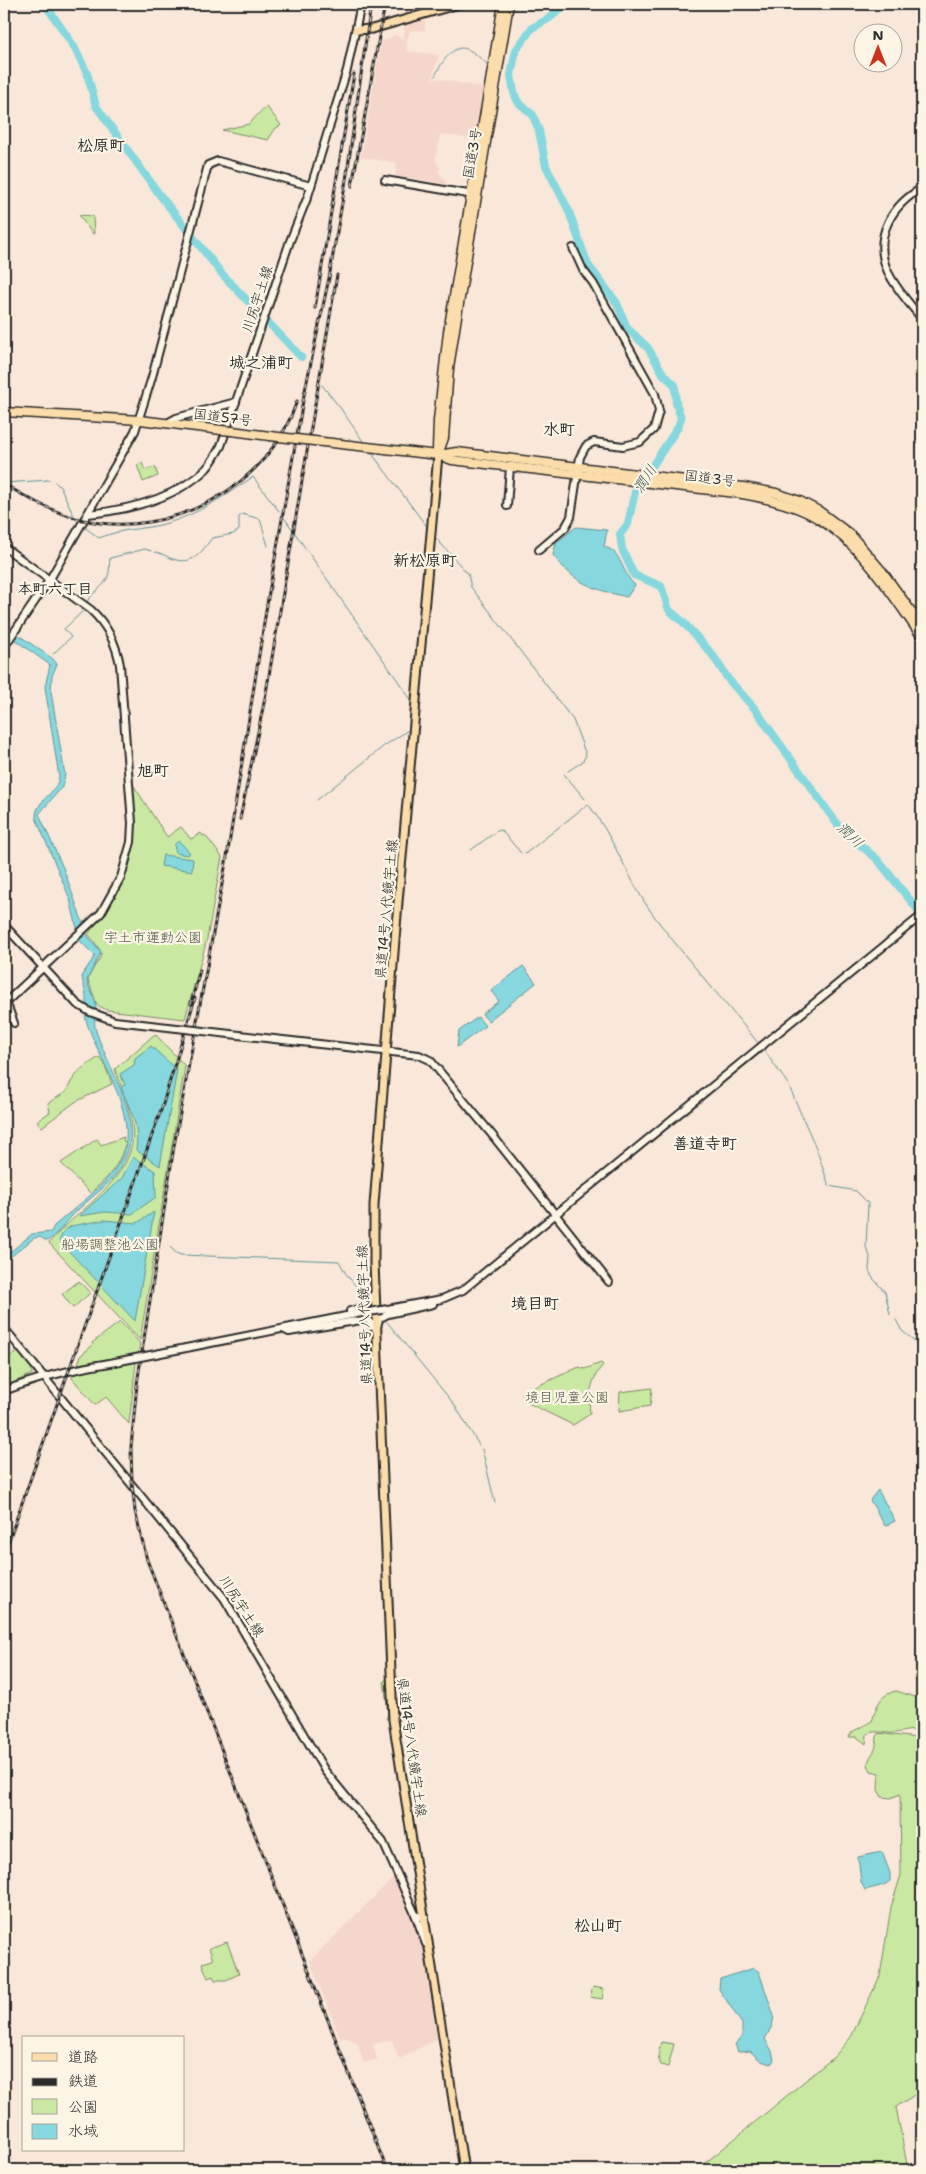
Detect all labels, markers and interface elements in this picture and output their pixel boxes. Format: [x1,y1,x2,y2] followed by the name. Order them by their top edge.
[854,22,904,72] north arrow
[872,26,884,44] text: N
[459,126,485,180] street label: 国道3号
[77,135,125,156] district label: 松原町
[238,263,276,335] street label: 川尻宇土線
[229,352,293,373] district label: 城之浦町
[192,404,254,430] street label: 国道57号
[543,419,575,440] district label: 水町
[628,461,662,497] water label: 潤川
[683,466,737,490] street label: 国道3号
[393,550,457,571] district label: 新松原町
[17,579,93,599] district label: 本町六丁目
[137,760,169,781] district label: 旭町
[832,817,868,853] water label: 潤川
[371,838,401,980] street label: 県道14号八代鏡宇土線
[104,928,202,946] park label: 宇土市運動公園
[673,1133,737,1154] district label: 善道寺町
[61,1235,159,1253] park label: 船場調整池公園
[353,1244,375,1386] street label: 県道14号八代鏡宇土線
[511,1293,559,1314] district label: 境目町
[525,1388,609,1406] park label: 境目児童公園
[215,1572,269,1640] street label: 川尻宇土線
[393,1676,431,1818] street label: 県道14号八代鏡宇土線
[574,1915,622,1936] district label: 松山町
[22,2036,185,2152] legend
[68,2047,98,2067] text: 道路
[68,2071,98,2091] text: 鉄道
[68,2097,98,2117] text: 公園
[68,2121,98,2141] text: 水域

